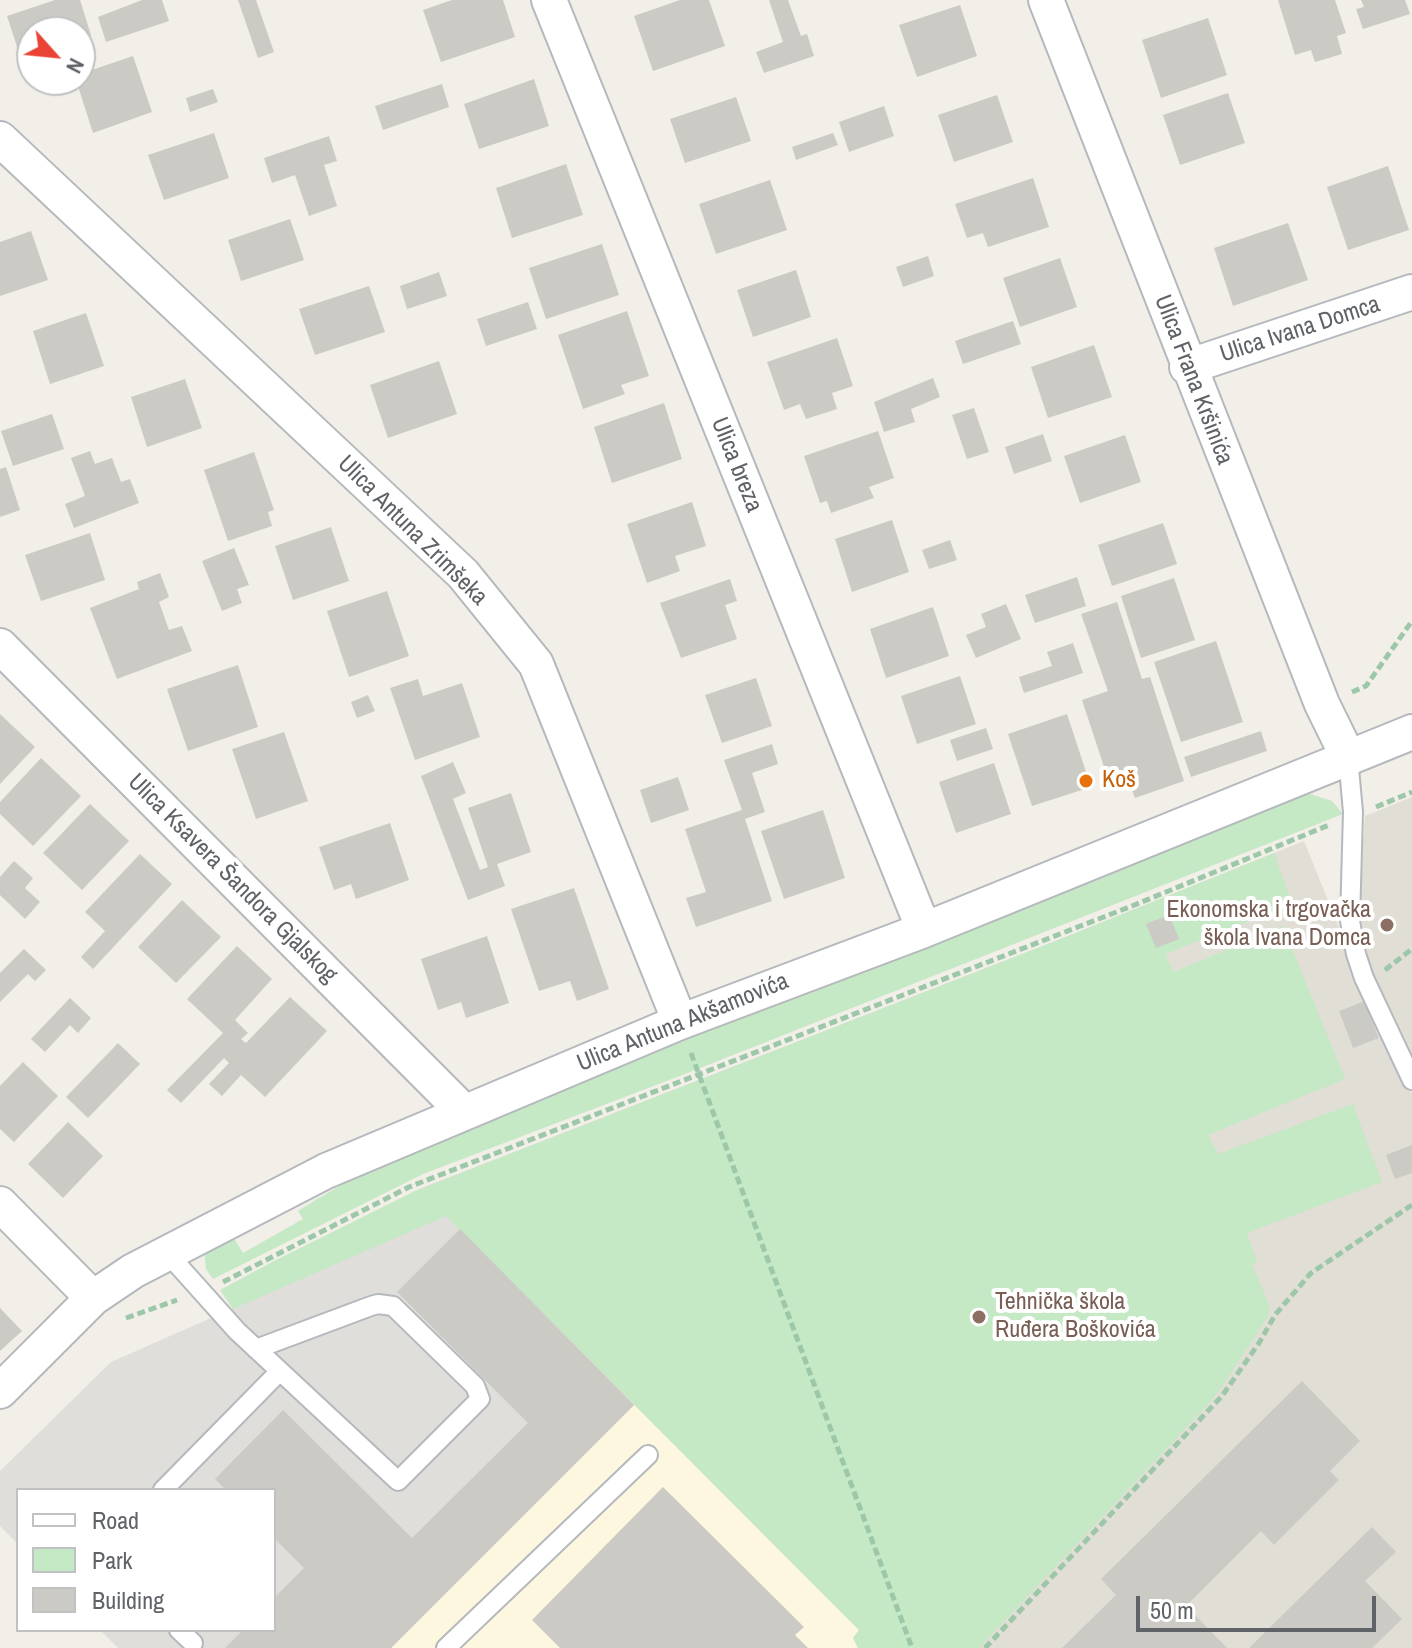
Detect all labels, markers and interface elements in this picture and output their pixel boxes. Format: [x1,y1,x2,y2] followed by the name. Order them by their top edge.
[16,16,96,96] north arrow
[59,53,92,79] text: N
[1147,291,1239,469] street label: Ulica Frana Kršinića
[1216,291,1384,369] street label: Ulica Ivana Domca
[704,413,768,517] street label: Ulica breza
[331,450,493,612] street label: Ulica Antuna Zrimšeka
[1102,767,1136,795] place label: Koš
[121,768,343,990] street label: Ulica Ksavera Šandora Gjalskog
[1077,772,1095,790] marker: Koš
[1166,897,1371,953] place label: Ekonomska i trgovačka škola Ivana Domca
[1378,916,1396,934] marker: Ekonomska i trgovačka škola Ivana Domca
[573,967,793,1079] street label: Ulica Antuna Akšamovića
[995,1289,1156,1345] place label: Tehnička škola Ruđera Boškovića
[970,1308,988,1326] marker: Tehnička škola Ruđera Boškovića
[16,1488,276,1632] legend
[92,1504,139,1536] text: Road
[92,1544,132,1576] text: Park
[1140,1580,1380,1630] scale bar
[92,1584,164,1616] text: Building
[1150,1594,1194,1626] text: 50 m

